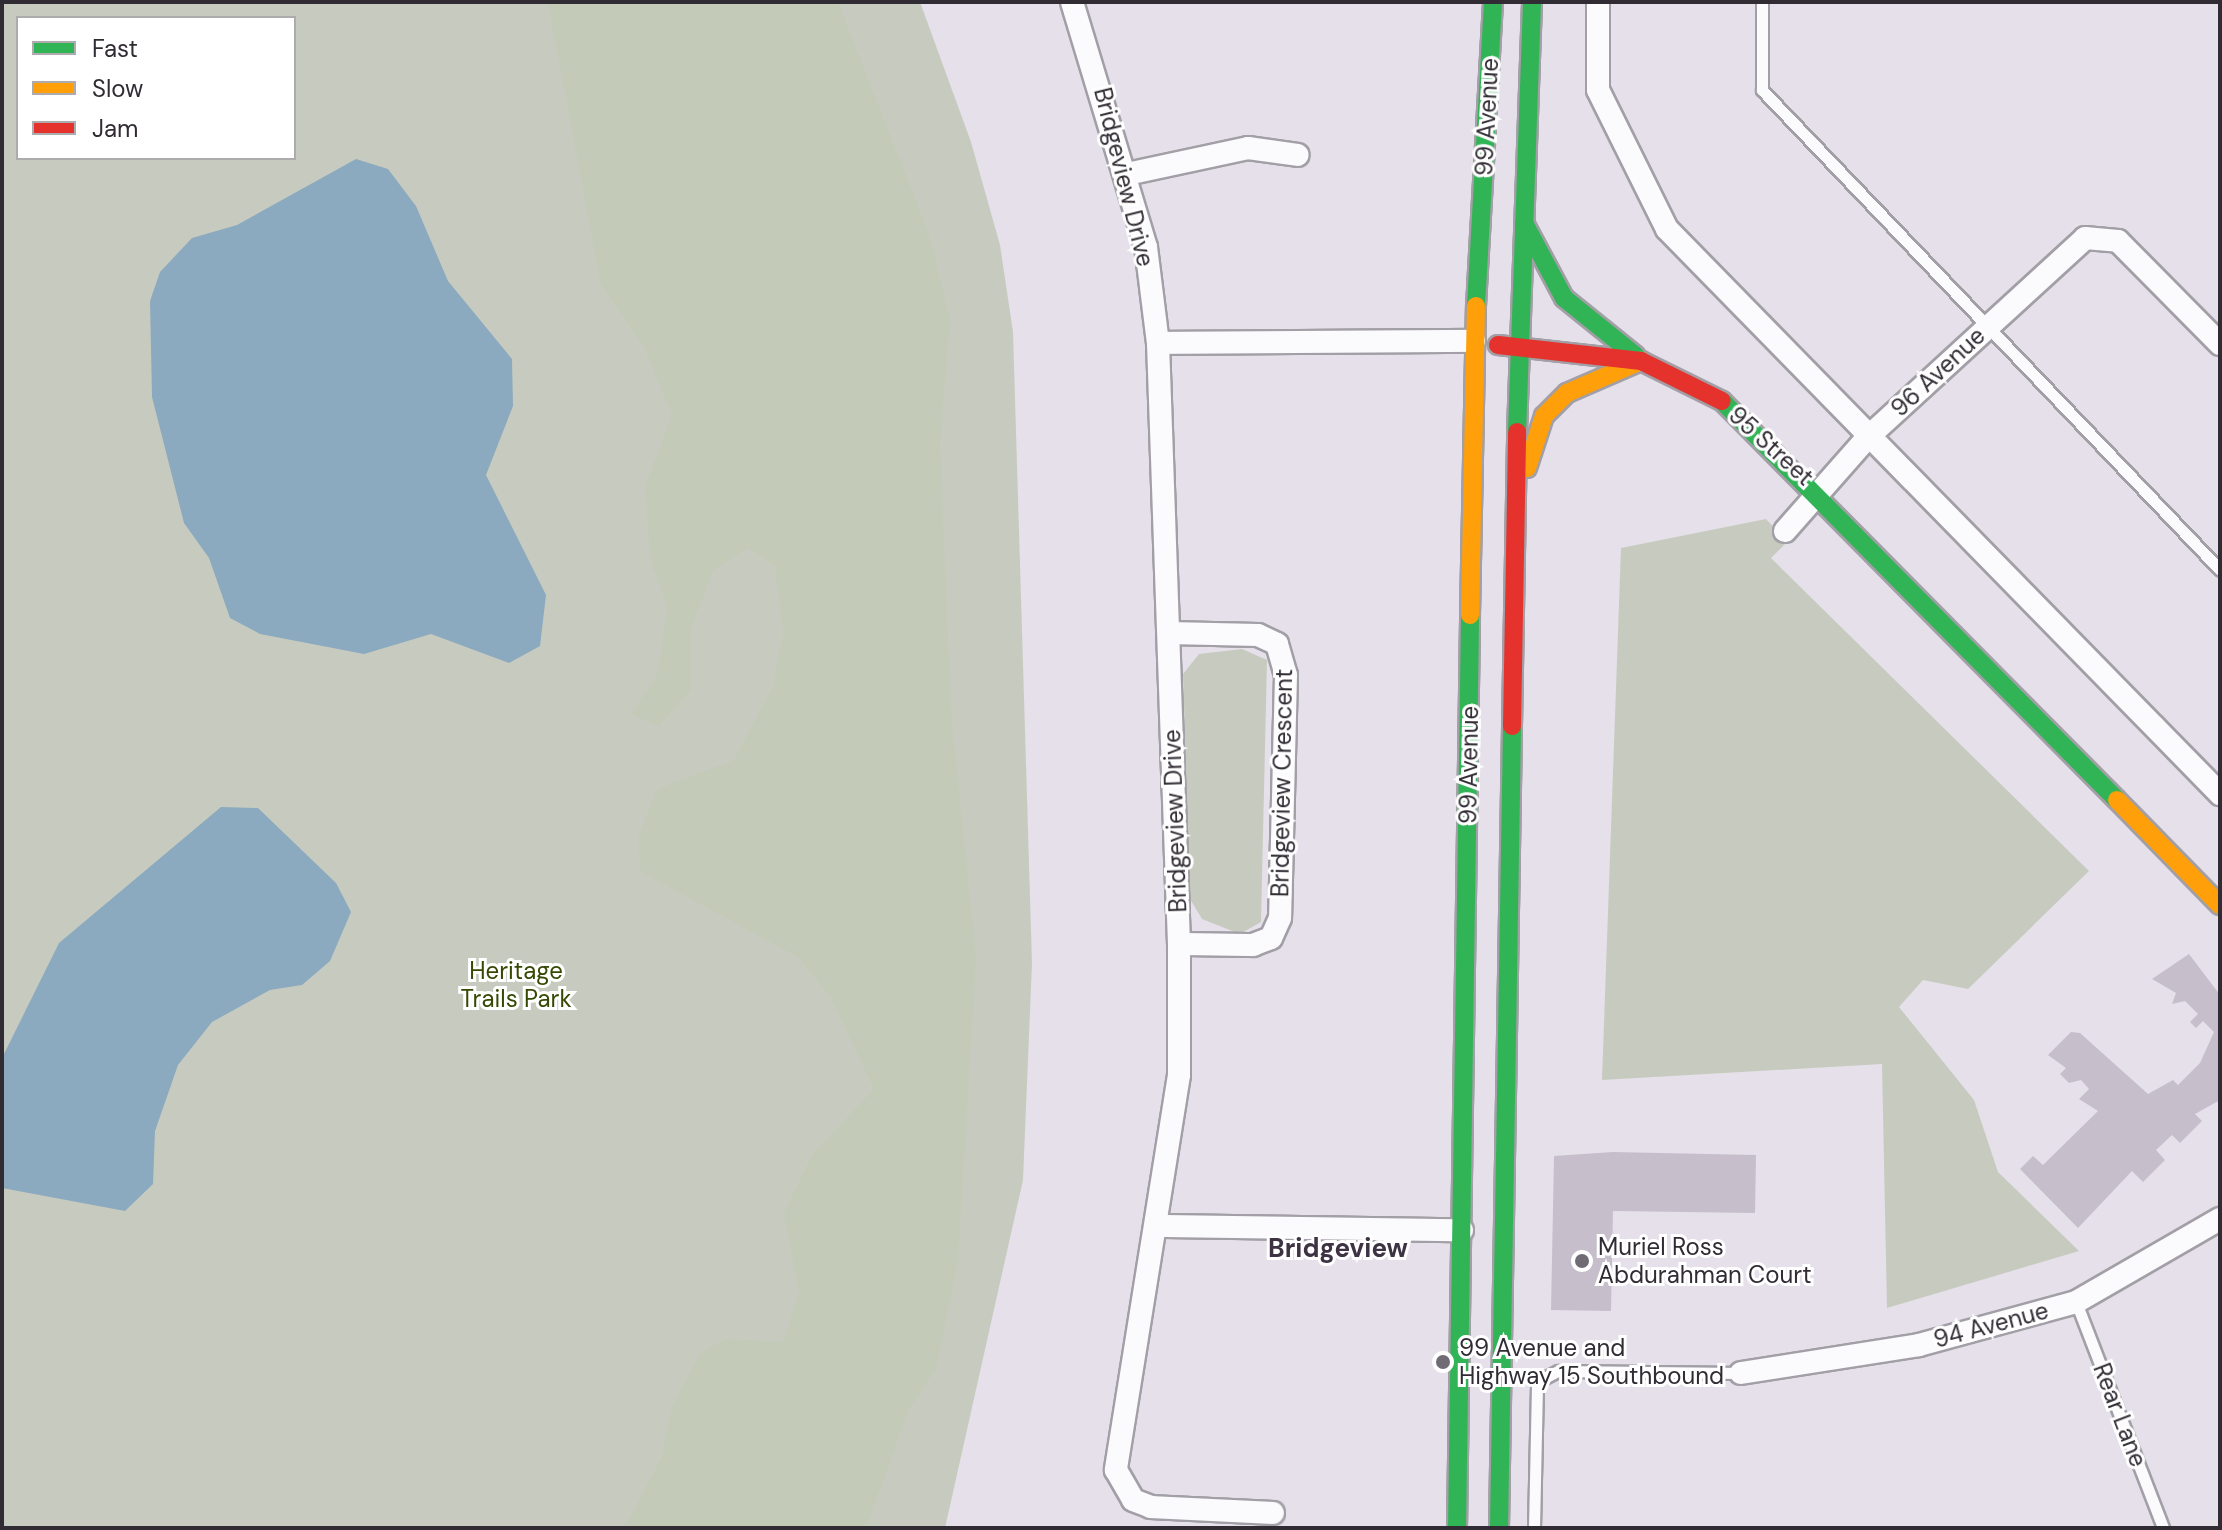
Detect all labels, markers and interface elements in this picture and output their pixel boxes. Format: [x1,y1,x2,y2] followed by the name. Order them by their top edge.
[16,16,296,160] legend
[92,33,138,64] text: Fast
[1470,57,1504,177] street label: 99 Avenue
[92,73,143,104] text: Slow
[1088,85,1160,269] street label: Bridgeview Drive
[92,113,138,144] text: Jam
[1885,321,1991,423] street label: 96 Avenue
[1723,400,1819,492] street label: 95 Street
[1266,669,1298,897] street label: Bridgeview Crescent
[1454,706,1484,824] street label: 99 Avenue
[1157,729,1193,913] street label: Bridgeview Drive
[461,957,571,1013] park label: Heritage Trails Park
[1268,1233,1408,1265] district label: Bridgeview
[1598,1233,1812,1289] place label: Muriel Ross Abdurahman Court
[1573,1252,1591,1270] marker: Muriel Ross Abdurahman Court
[1930,1296,2052,1354] street label: 94 Avenue
[1459,1334,1724,1390] place label: 99 Avenue and Highway 15 Southbound
[1434,1353,1452,1371] marker: 99 Avenue and Highway 15 Southbound
[2087,1359,2153,1471] street label: Rear Lane

